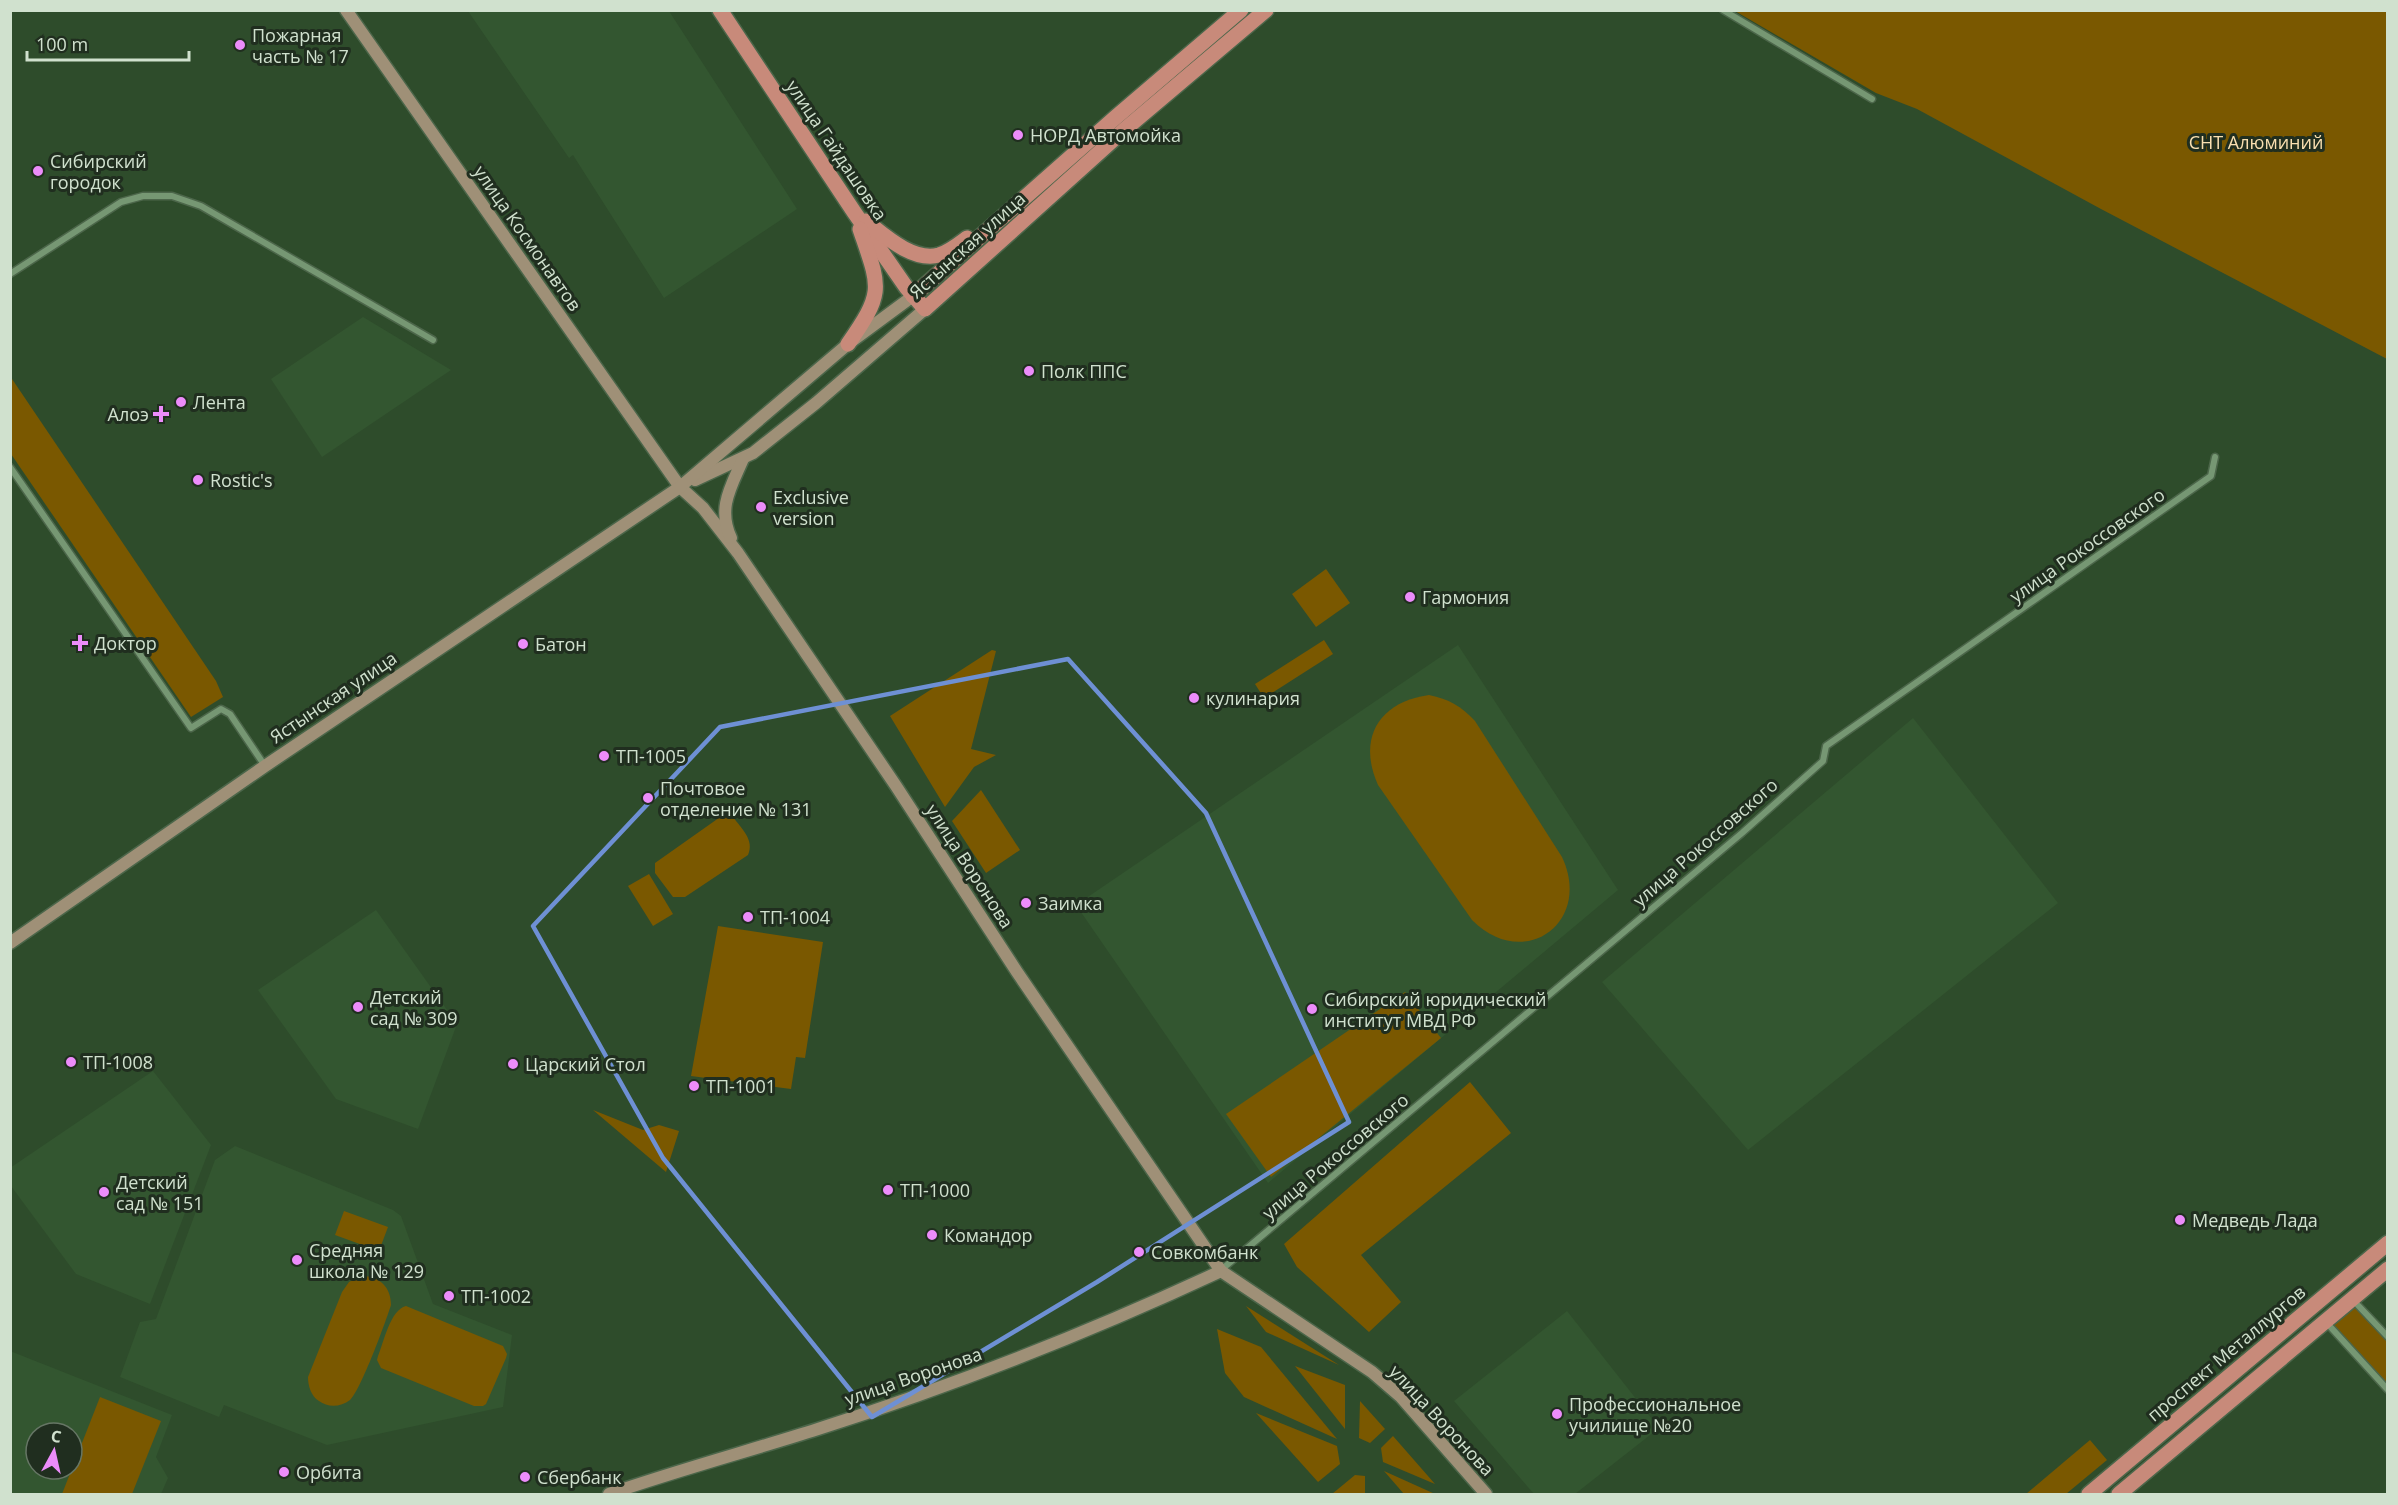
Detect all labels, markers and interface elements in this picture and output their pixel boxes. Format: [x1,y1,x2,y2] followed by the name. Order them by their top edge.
[252,23,349,68] place label: Пожарная часть № 17
[27,24,189,62] scale bar
[36,32,88,56] text: 100 m
[233,38,247,52] marker: Пожарная часть № 17
[781,75,893,225] street label: улица Гайдашовка
[1030,123,1181,147] place label: НОРД Автомойка
[1011,128,1025,142] marker: НОРД Автомойка
[2189,130,2323,154] park label: СНТ Алюминий
[50,149,147,194] place label: Сибирский городок
[469,160,587,316] street label: улица Космонавтов
[31,164,45,178] marker: Сибирский городок
[904,186,1030,304] street label: Ястынская улица
[1041,359,1127,383] place label: Полк ППС
[1022,364,1036,378] marker: Полк ППС
[193,390,246,414] place label: Лента
[174,395,188,409] marker: Лента
[108,402,149,426] place label: Алоэ
[154,407,168,421] marker: Алоэ
[210,468,273,492] place label: Rostic's
[191,473,205,487] marker: Rostic's
[2005,482,2169,608] street label: улица Рокоссовского
[773,485,849,530] place label: Exclusive version
[754,500,768,514] marker: Exclusive version
[1422,585,1509,609] place label: Гармония
[1403,590,1417,604] marker: Гармония
[94,631,157,655] place label: Доктор
[535,632,587,656] place label: Батон
[71,634,89,652] marker: Доктор
[516,637,530,651] marker: Батон
[265,646,401,748] street label: Ястынская улица
[1206,686,1300,710] place label: кулинария
[1187,691,1201,705] marker: кулинария
[616,744,686,768] place label: ТП-1005
[597,749,611,763] marker: ТП-1005
[1628,773,1782,911] street label: улица Рокоссовского
[660,776,812,821] place label: Почтовое отделение № 131
[641,791,655,805] marker: Почтовое отделение № 131
[921,799,1019,933] street label: улица Воронова
[1038,891,1102,915] place label: Заимка
[1019,896,1033,910] marker: Заимка
[760,905,830,929] place label: ТП-1004
[741,910,755,924] marker: ТП-1004
[370,985,458,1030] place label: Детский сад № 309
[1324,987,1546,1032] place label: Сибирский юридический институт МВД РФ
[351,1000,365,1014] marker: Детский сад № 309
[1305,1002,1319,1016] marker: Сибирский юридический институт МВД РФ
[83,1050,153,1074] place label: ТП-1008
[525,1052,646,1076] place label: Царский Стол
[64,1055,78,1069] marker: ТП-1008
[506,1057,520,1071] marker: Царский Стол
[706,1074,776,1098] place label: ТП-1001
[687,1079,701,1093] marker: ТП-1001
[1257,1088,1413,1224] street label: улица Рокоссовского
[116,1170,204,1215] place label: Детский сад № 151
[900,1178,970,1202] place label: ТП-1000
[881,1183,895,1197] marker: ТП-1000
[97,1185,111,1199] marker: Детский сад № 151
[2192,1208,2318,1232] place label: Медведь Лада
[2173,1213,2187,1227] marker: Медведь Лада
[944,1223,1033,1247] place label: Командор
[925,1228,939,1242] marker: Командор
[309,1238,424,1283] place label: Средняя школа № 129
[1151,1240,1259,1264] place label: Совкомбанк
[1132,1245,1146,1259] marker: Совкомбанк
[290,1253,304,1267] marker: Средняя школа № 129
[2142,1280,2310,1426] street label: проспект Металлургов
[461,1284,531,1308] place label: ТП-1002
[442,1289,456,1303] marker: ТП-1002
[841,1341,985,1411] street label: улица Воронова
[1384,1359,1500,1481] street label: улица Воронова
[1569,1392,1741,1437] place label: Профессиональное училище №20
[1550,1407,1564,1421] marker: Профессиональное училище №20
[24,1421,84,1481] north arrow
[50,1425,63,1448] text: С
[296,1460,362,1484] place label: Орбита
[277,1465,291,1479] marker: Орбита
[537,1465,622,1489] place label: Сбербанк
[518,1470,532,1484] marker: Сбербанк

